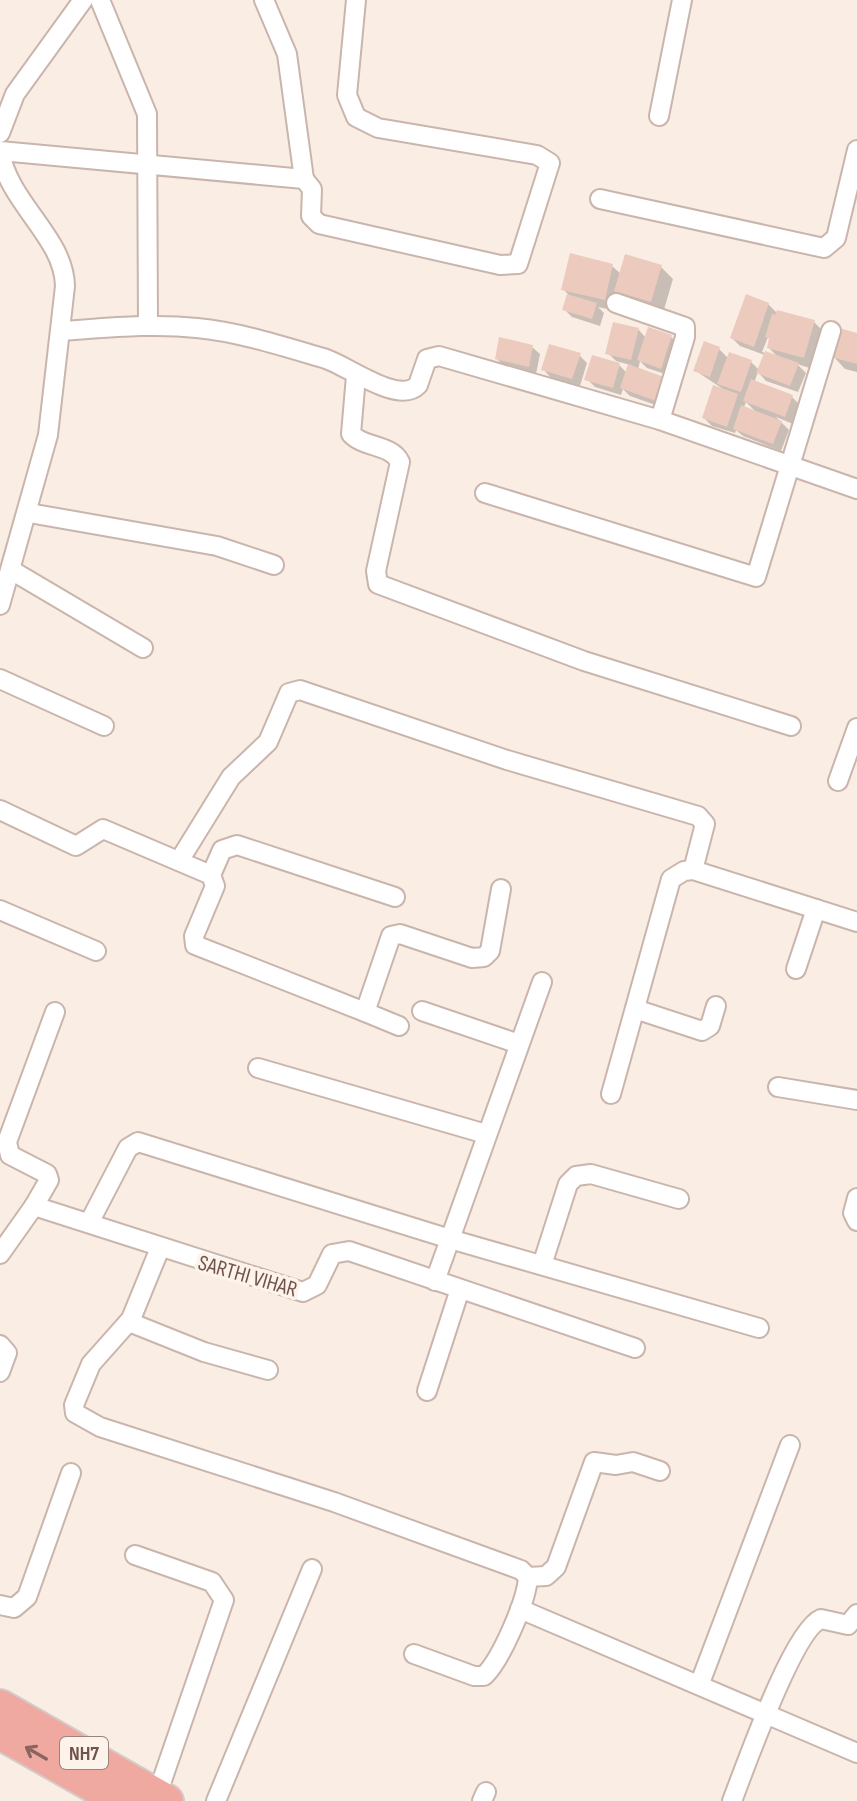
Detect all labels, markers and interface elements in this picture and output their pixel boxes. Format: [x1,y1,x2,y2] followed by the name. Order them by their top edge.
[195,1249,300,1303] street label: SARTHI VIHAR
[60,1737,108,1769] road number: NH7
[25,1745,48,1761] one-way arrow

